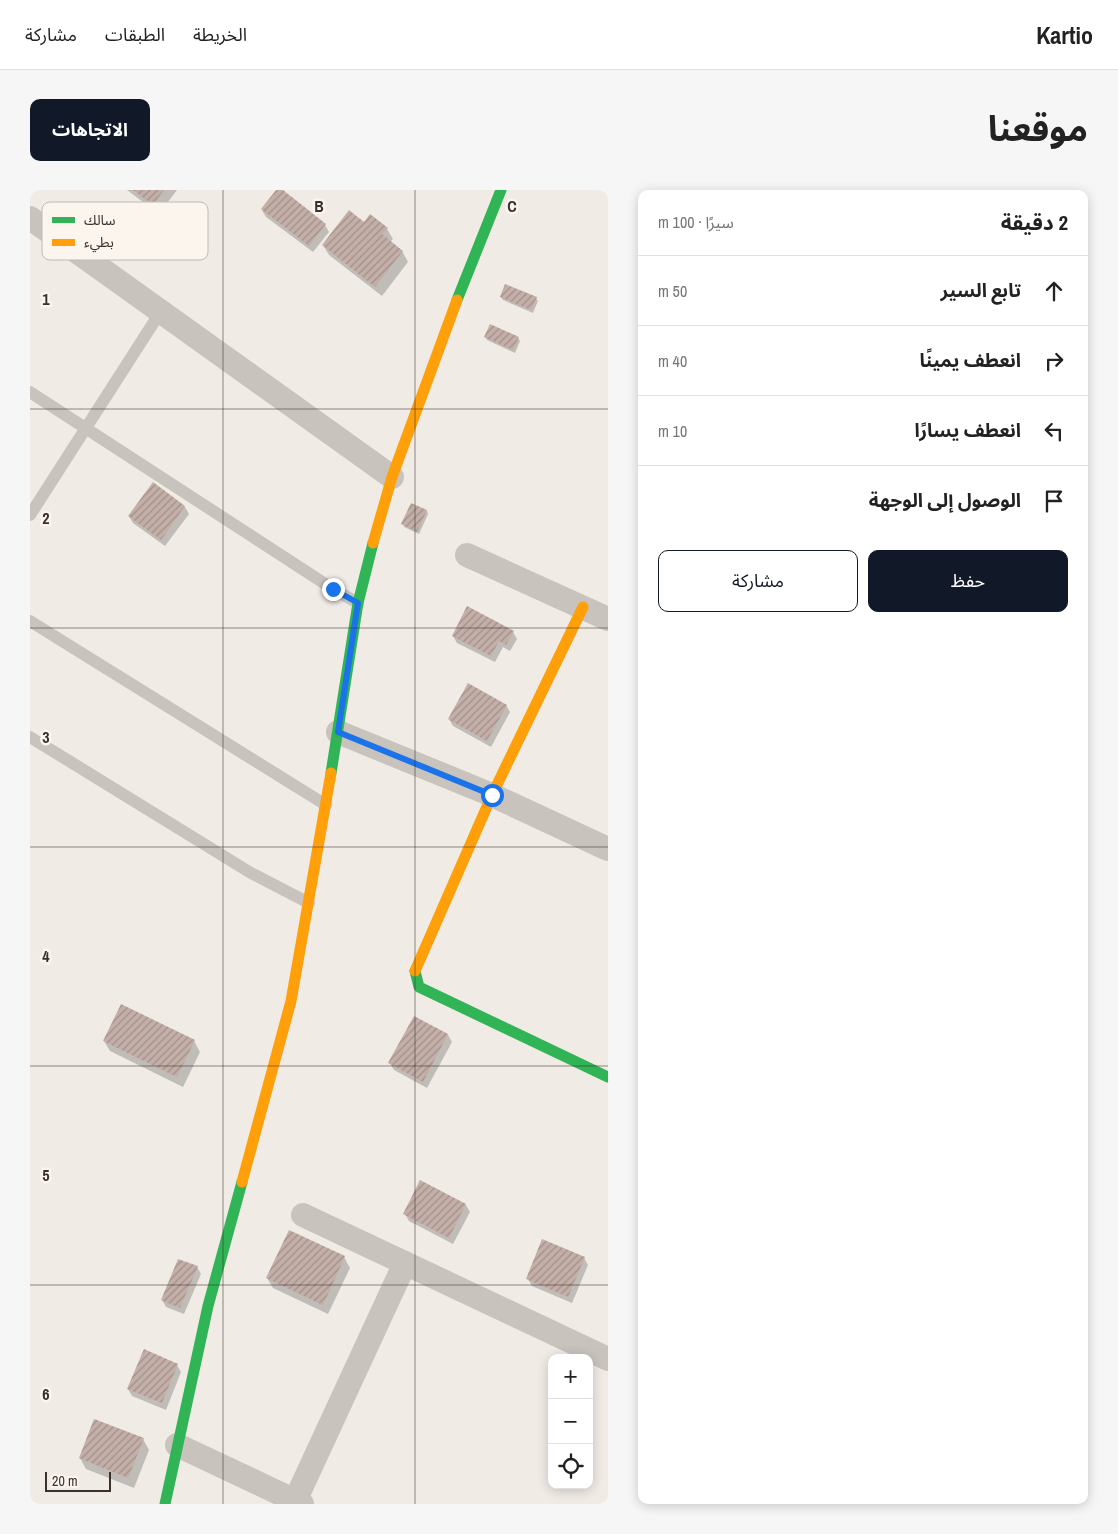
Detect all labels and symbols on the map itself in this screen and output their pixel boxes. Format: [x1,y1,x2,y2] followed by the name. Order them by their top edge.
[314,195,324,217] text: B
[507,195,517,217] text: C
[42,202,208,260] legend
[84,211,116,229] text: سالك
[84,233,114,253] text: بطيء
[42,288,50,310] text: 1
[42,507,50,529] text: 2
[322,578,345,601] route end
[42,726,50,748] text: 3
[481,784,504,807] route start
[42,945,50,967] text: 4
[42,1164,50,1186] text: 5
[42,1383,50,1405] text: 6
[45,1469,111,1492] scale bar

